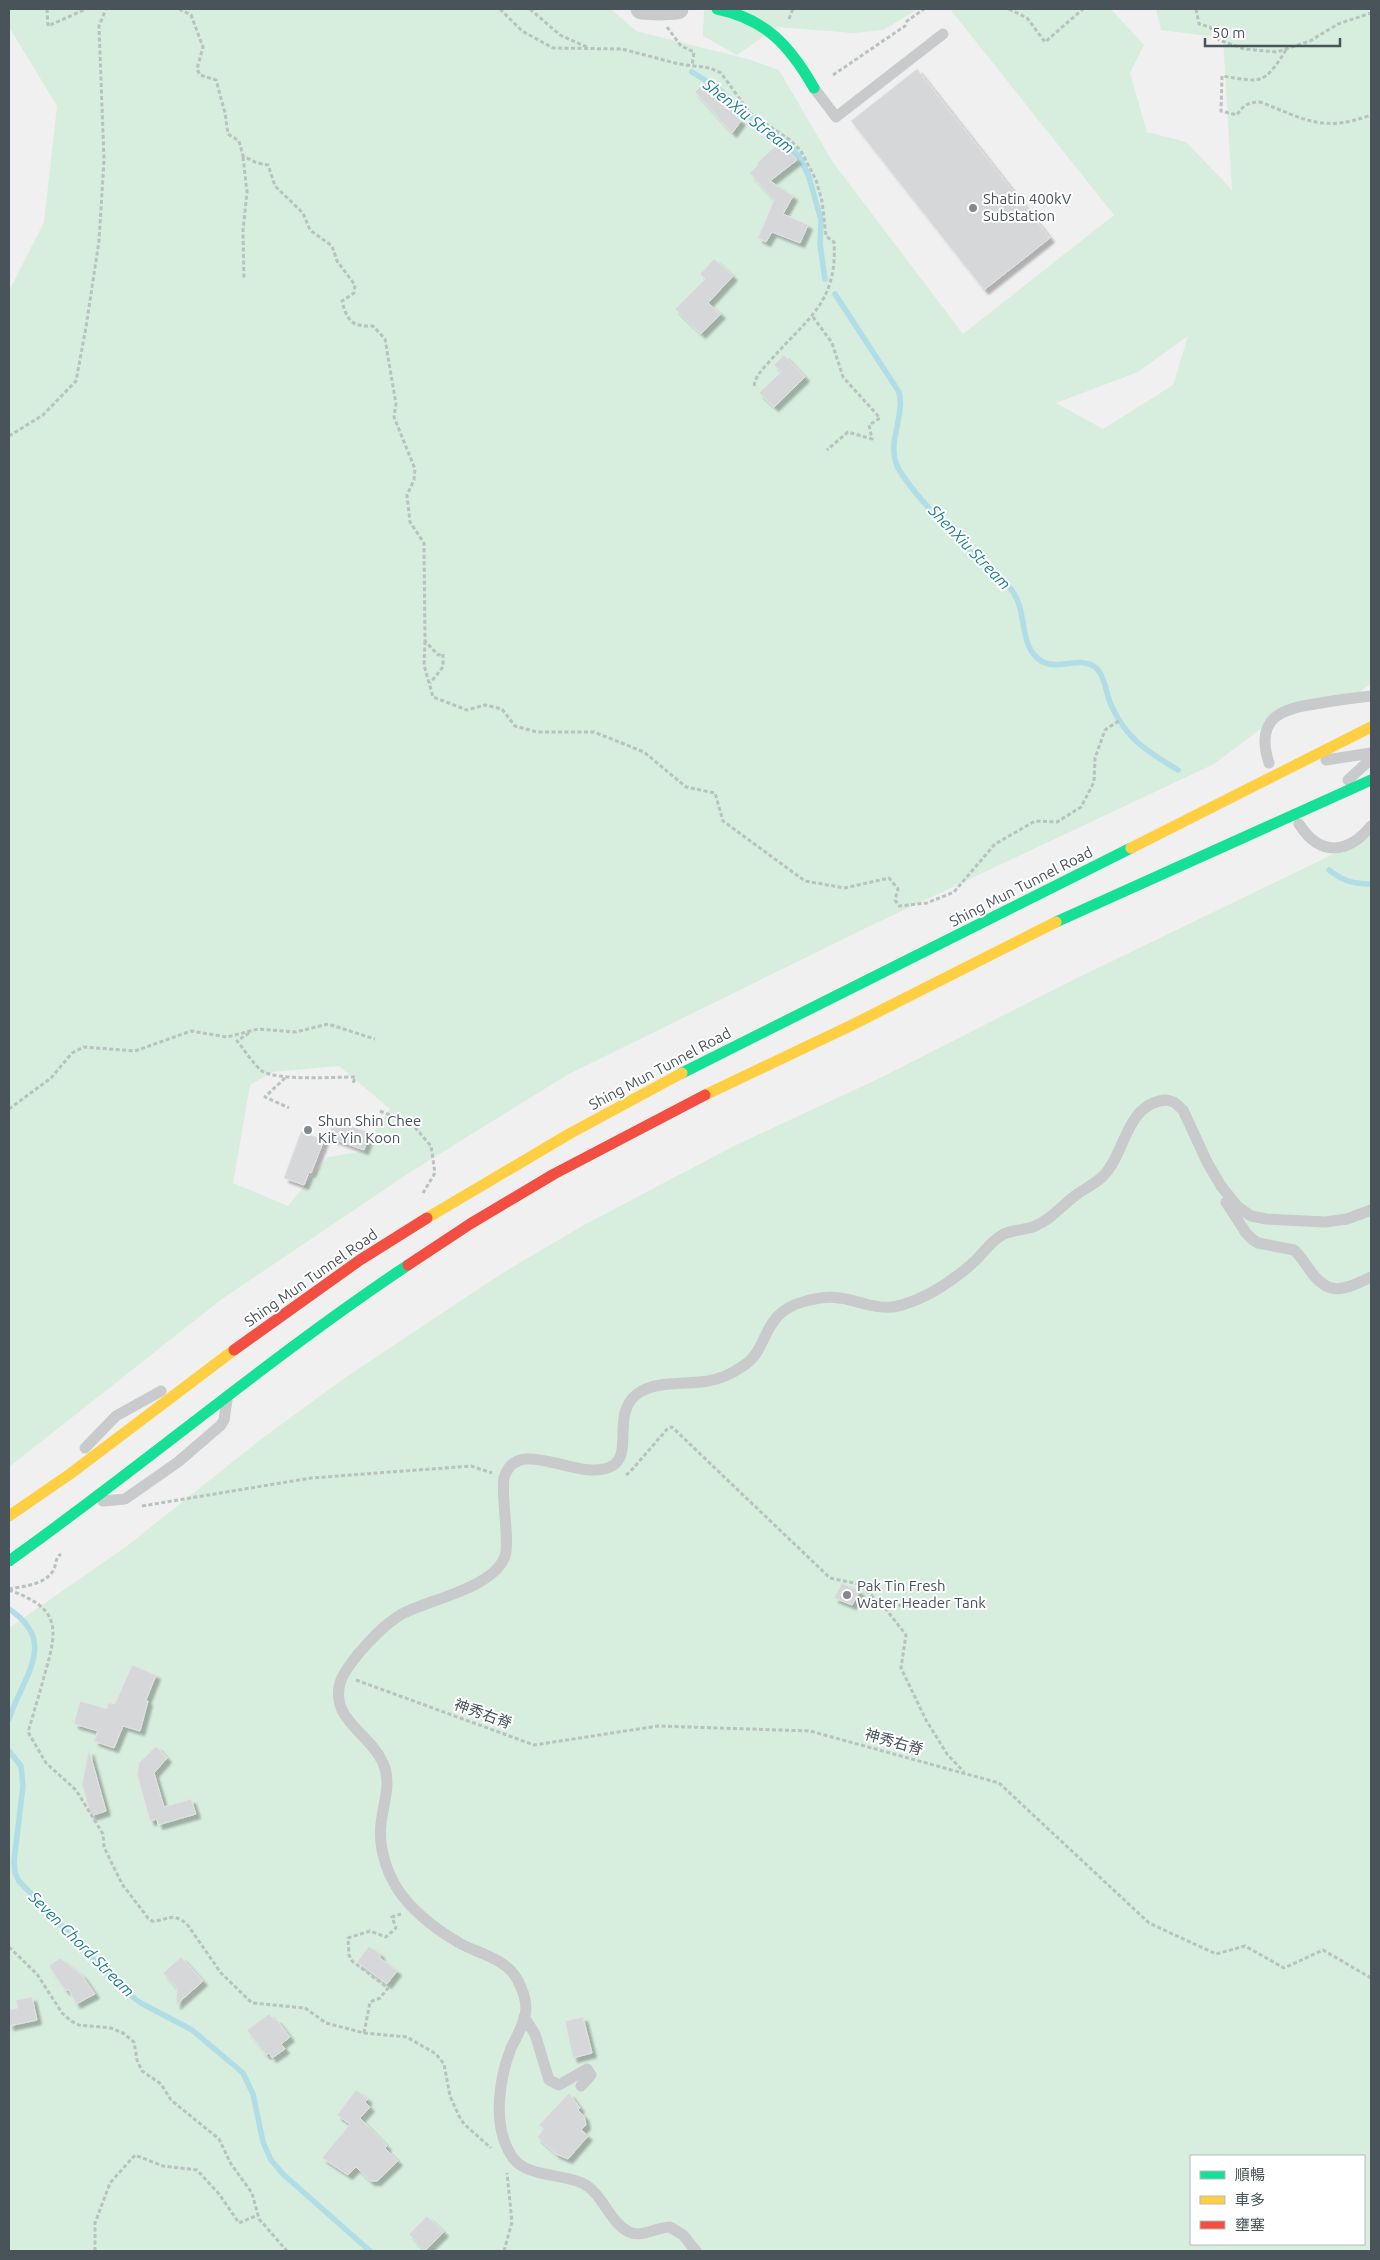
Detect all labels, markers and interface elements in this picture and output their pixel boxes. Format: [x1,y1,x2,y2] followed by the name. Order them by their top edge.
[1205,15,1340,47] scale bar
[1212,24,1245,41] text: 50 m
[699,74,798,157] water label: ShenXiu Stream
[983,190,1072,224] place label: Shatin 400kV Substation
[967,202,979,214] marker: Shatin 400kV Substation
[925,500,1015,593] water label: ShenXiu Stream
[946,843,1095,930] street label: Shing Mun Tunnel Road
[586,1024,734,1113] street label: Shing Mun Tunnel Road
[318,1112,421,1146] place label: Shun Shin Chee Kit Yin Koon
[302,1124,314,1136] marker: Shun Shin Chee Kit Yin Koon
[241,1225,380,1330] street label: Shing Mun Tunnel Road
[857,1577,986,1611] place label: Pak Tin Fresh Water Header Tank
[841,1589,853,1601] marker: Pak Tin Fresh Water Header Tank
[452,1695,514,1732] street label: 神秀右脊
[863,1725,925,1758] street label: 神秀右脊
[25,1887,138,2000] water label: Seven Chord Stream
[1190,2155,1365,2245] legend
[1235,2166,1265,2183] text: 順暢
[1235,2191,1265,2208] text: 車多
[1235,2216,1265,2233] text: 壅塞

